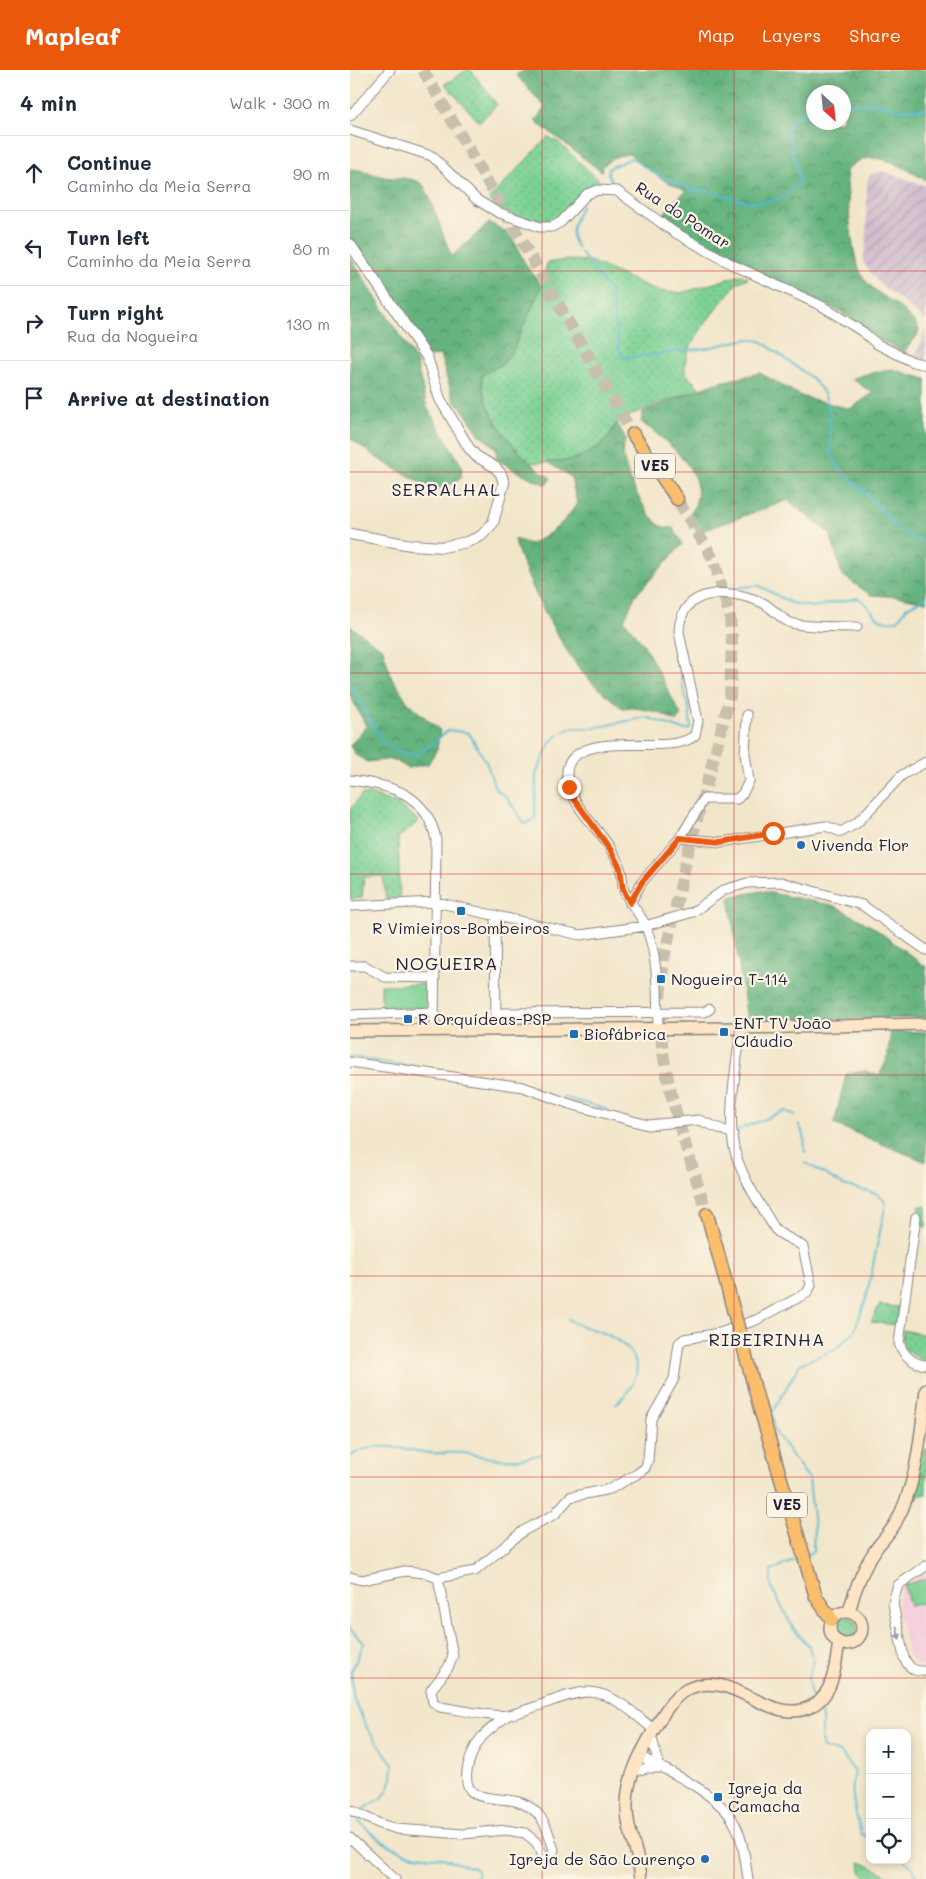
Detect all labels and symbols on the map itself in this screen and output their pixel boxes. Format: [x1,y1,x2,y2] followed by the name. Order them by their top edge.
[806,85,851,130] north arrow
[632,176,735,253] street label: Rua do Pomar
[635,454,675,478] road number: VE5
[391,477,501,501] district label: SERRALHAL
[558,776,581,799] route end
[762,822,785,845] route start
[811,834,909,855] place label: Vivenda Flor
[795,839,807,851] marker: Vivenda Flor
[455,905,467,917] marker: R Vimieiros-Bombeiros
[372,917,550,938] place label: R Vimieiros-Bombeiros
[395,951,499,975] district label: NOGUEIRA
[671,968,788,989] place label: Nogueira T-114
[655,973,667,985] marker: Nogueira T-114
[418,1008,551,1029] place label: R Orquídeas-PSP
[734,1012,831,1051] place label: ENT TV João Cláudio
[402,1013,414,1025] marker: R Orquídeas-PSP
[584,1023,666,1044] place label: Biofábrica
[718,1026,730,1038] marker: ENT TV João Cláudio
[568,1028,580,1040] marker: Biofábrica
[709,1327,825,1351] district label: RIBEIRINHA
[767,1492,807,1518] road number: VE5
[894,1625,902,1641] one-way arrow
[728,1777,803,1816] place label: Igreja da Camacha
[712,1791,724,1803] marker: Igreja da Camacha
[509,1848,695,1869] place label: Igreja de São Lourenço
[699,1853,711,1865] marker: Igreja de São Lourenço

